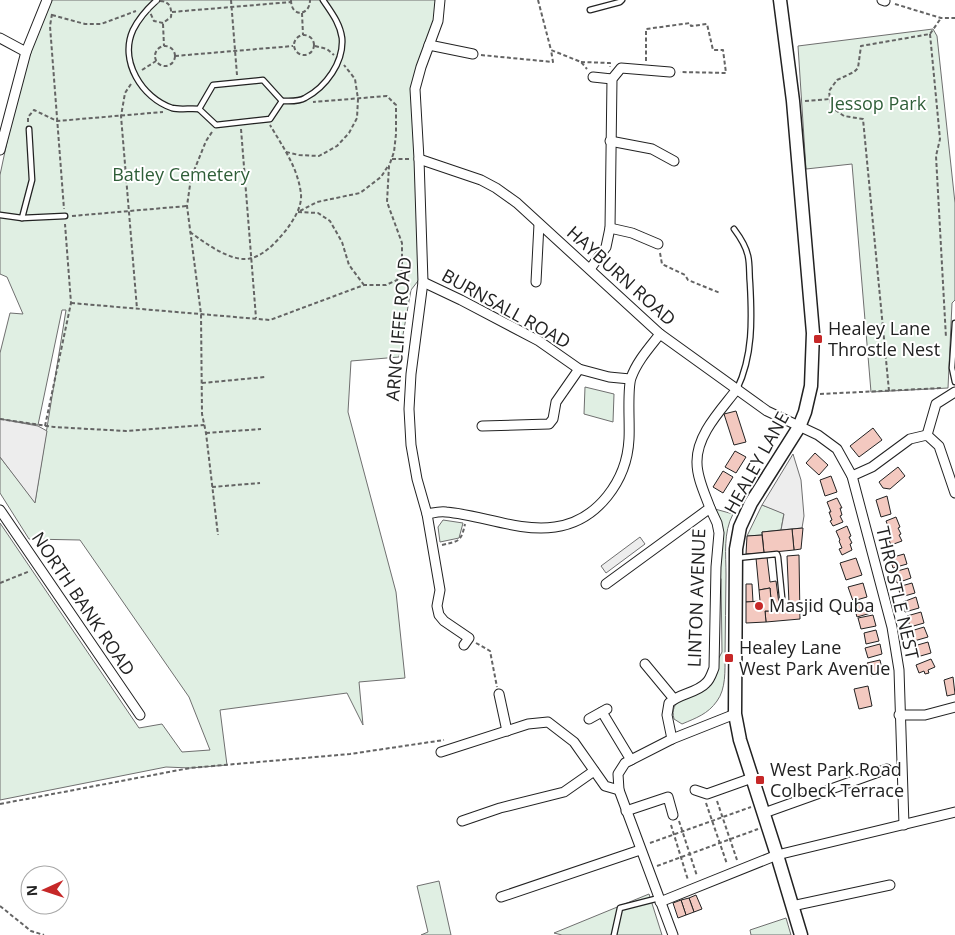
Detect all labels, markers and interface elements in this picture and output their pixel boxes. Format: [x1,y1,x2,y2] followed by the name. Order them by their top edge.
[828,91,927,115] park label: Jessop Park
[112,162,251,186] park label: Batley Cemetery
[562,220,681,330] street label: HAYBURN ROAD
[380,256,416,402] street label: ARNCLIFFE ROAD
[438,263,575,353] street label: BURNSALL ROAD
[828,316,940,361] place label: Healey Lane Throstle Nest
[812,333,824,345] marker: Healey Lane Throstle Nest
[718,407,794,518] street label: HEALEY LANE
[871,524,925,662] street label: THROSTLE NEST
[27,527,141,680] street label: NORTH BANK ROAD
[682,528,710,668] street label: LINTON AVENUE
[769,593,875,617] place label: Masjid Quba
[753,600,765,612] marker: Masjid Quba
[739,635,890,680] place label: Healey Lane West Park Avenue
[723,652,735,664] marker: Healey Lane West Park Avenue
[770,757,904,802] place label: West Park Road Colbeck Terrace
[754,774,766,786] marker: West Park Road Colbeck Terrace
[20,865,70,915] north arrow
[22,885,41,897] text: N

